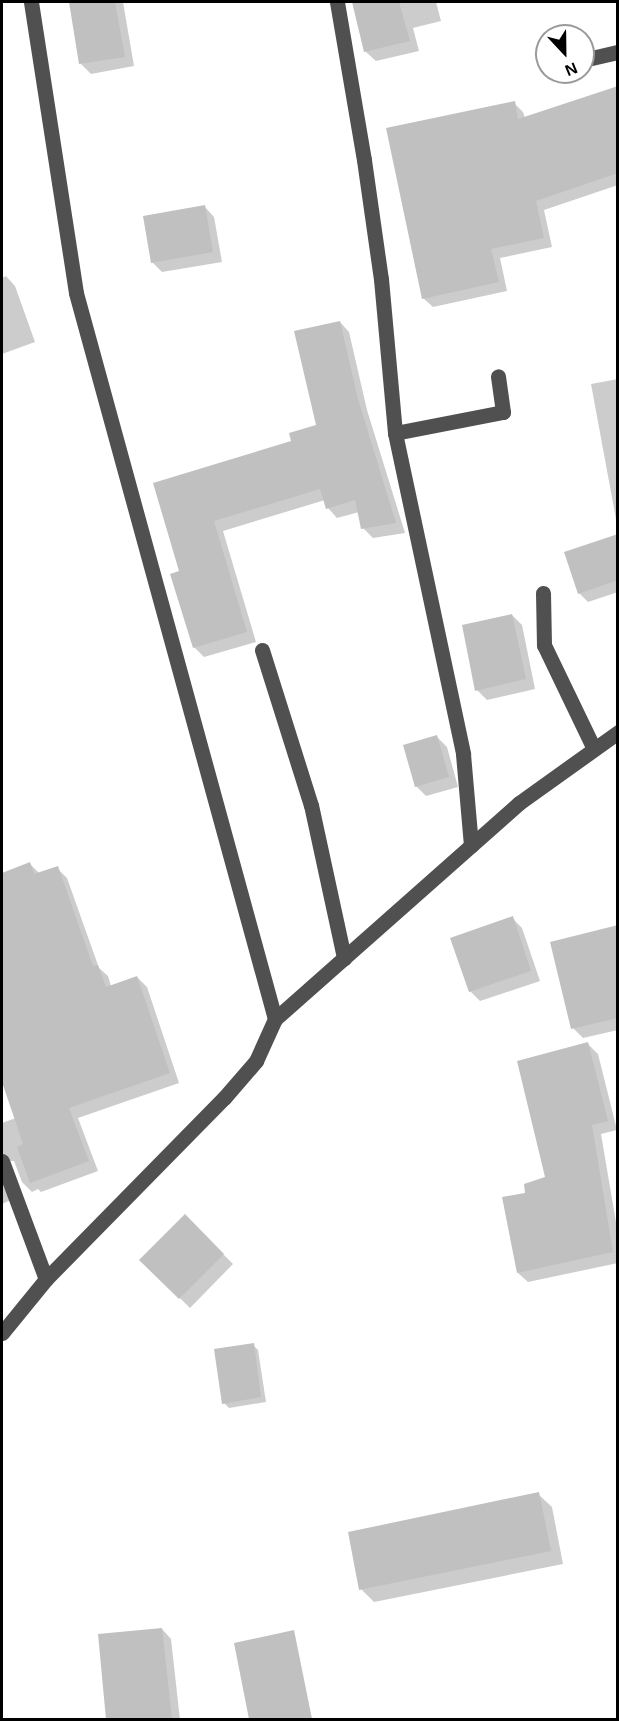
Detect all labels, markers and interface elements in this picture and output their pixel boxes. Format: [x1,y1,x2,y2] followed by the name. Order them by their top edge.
[535,24,595,84] north arrow
[563,59,580,79] text: N

